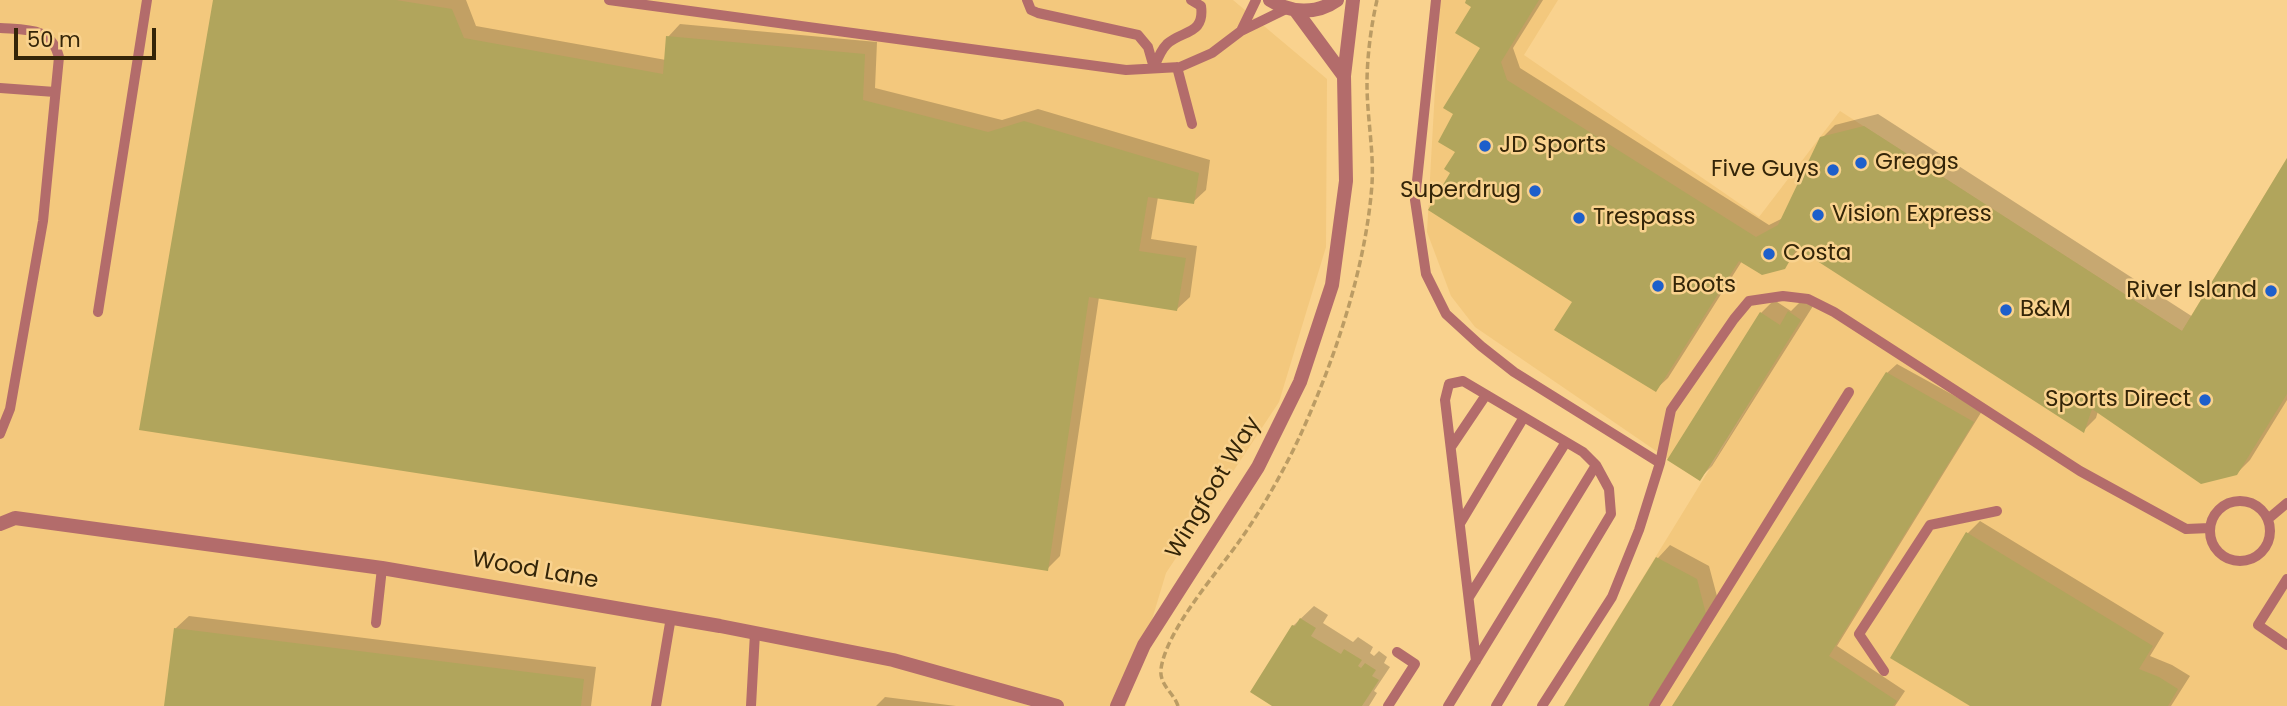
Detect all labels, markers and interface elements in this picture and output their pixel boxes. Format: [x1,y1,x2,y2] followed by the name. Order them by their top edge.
[18,14,159,58] scale bar
[27,25,81,54] text: 50 m
[1499,132,1606,160] place label: JD Sports
[1477,138,1493,154] marker: JD Sports
[1875,149,1959,177] place label: Greggs
[1853,155,1869,171] marker: Greggs
[1711,156,1819,184] place label: Five Guys
[1825,162,1841,178] marker: Five Guys
[1400,177,1521,205] place label: Superdrug
[1527,183,1543,199] marker: Superdrug
[1832,201,1992,229] place label: Vision Express
[1593,204,1695,232] place label: Trespass
[1810,207,1826,223] marker: Vision Express
[1571,210,1587,226] marker: Trespass
[1783,240,1851,268] place label: Costa
[1761,246,1777,262] marker: Costa
[1672,272,1736,300] place label: Boots
[2126,277,2257,305] place label: River Island
[1650,278,1666,294] marker: Boots
[2263,283,2279,299] marker: River Island
[2020,296,2071,324] place label: B&M
[1998,302,2014,318] marker: B&M
[2045,386,2191,414] place label: Sports Direct
[2197,392,2213,408] marker: Sports Direct
[1161,412,1267,564] street label: Wingfoot Way
[470,546,600,596] street label: Wood Lane

